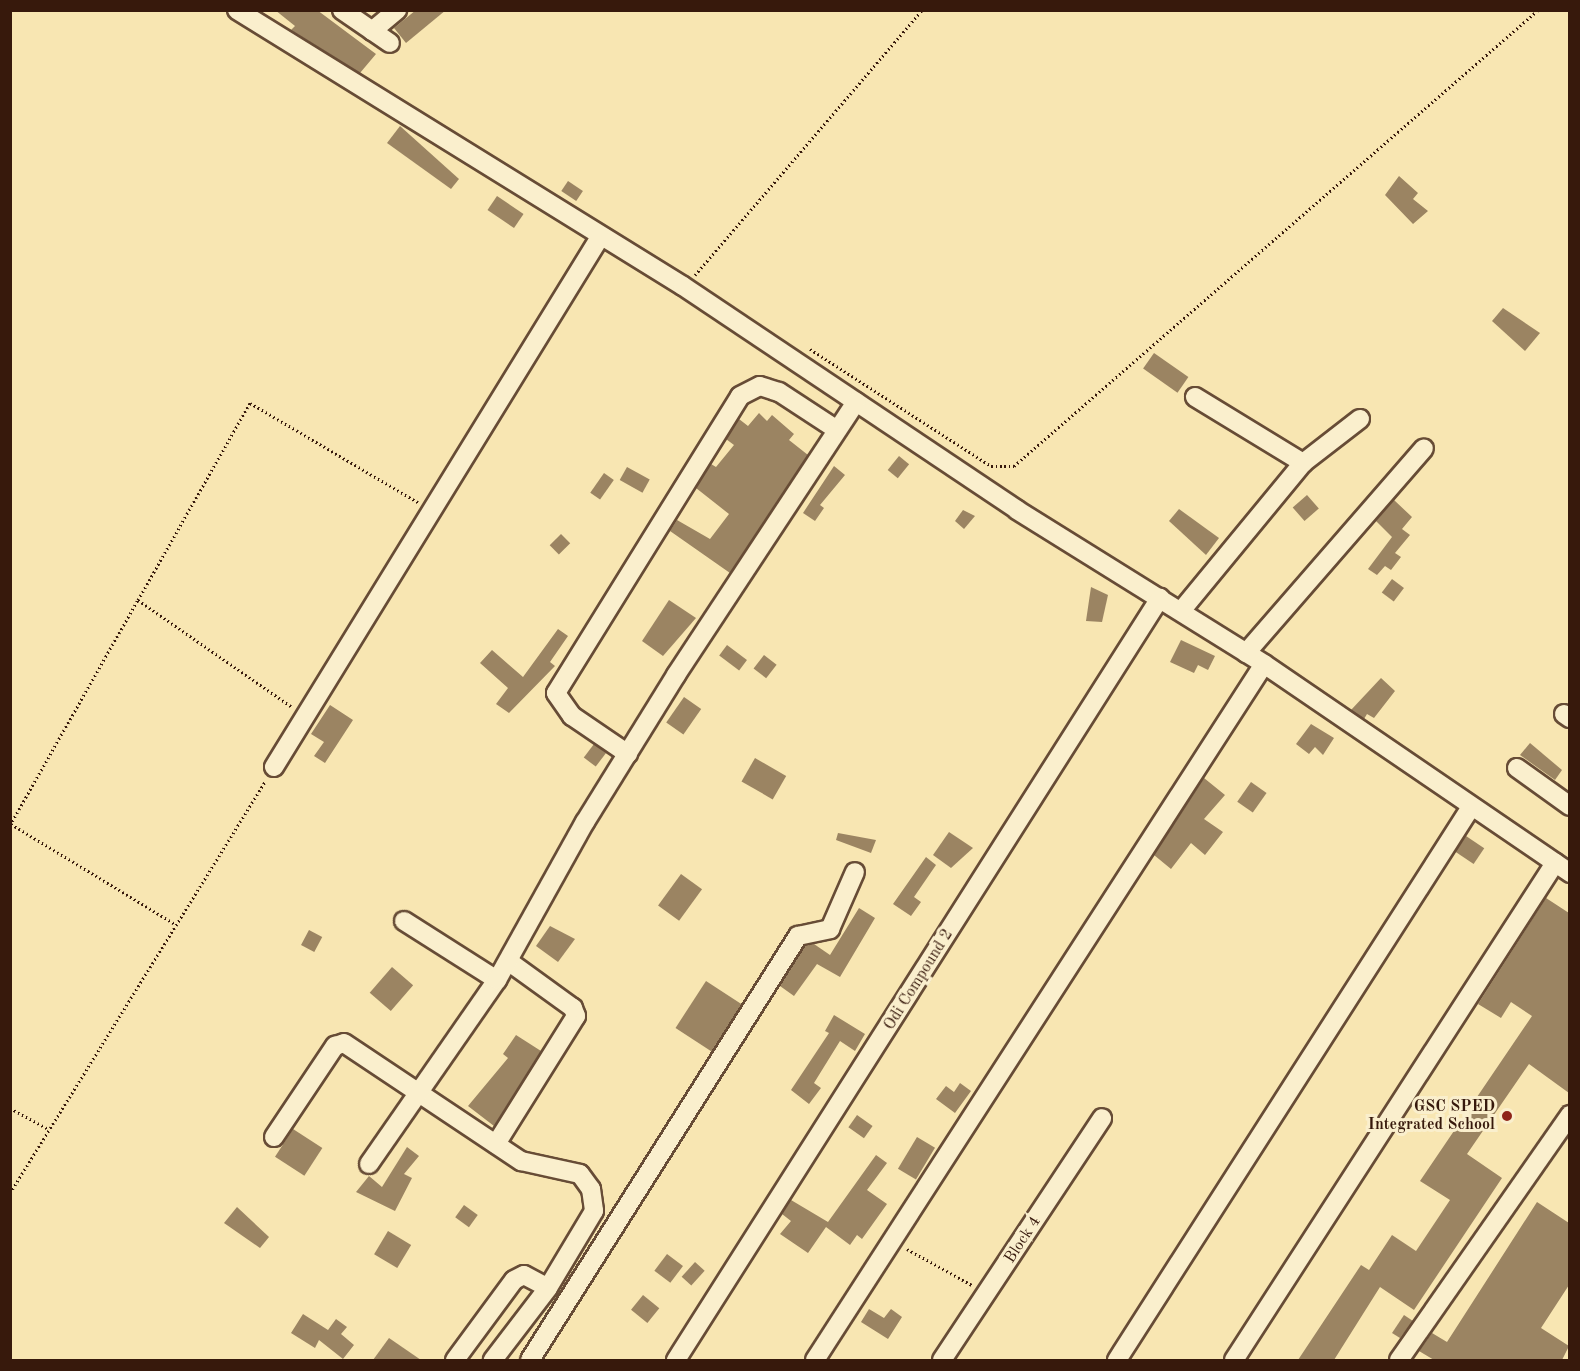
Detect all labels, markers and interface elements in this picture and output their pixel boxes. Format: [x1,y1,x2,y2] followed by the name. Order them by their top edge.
[880,926,958,1034] street label: Odi Compound 2
[1368,1097,1495,1135] place label: GSC SPED Integrated School
[1500,1109,1514,1123] marker: GSC SPED Integrated School
[1001,1213,1045,1267] street label: Block 4

